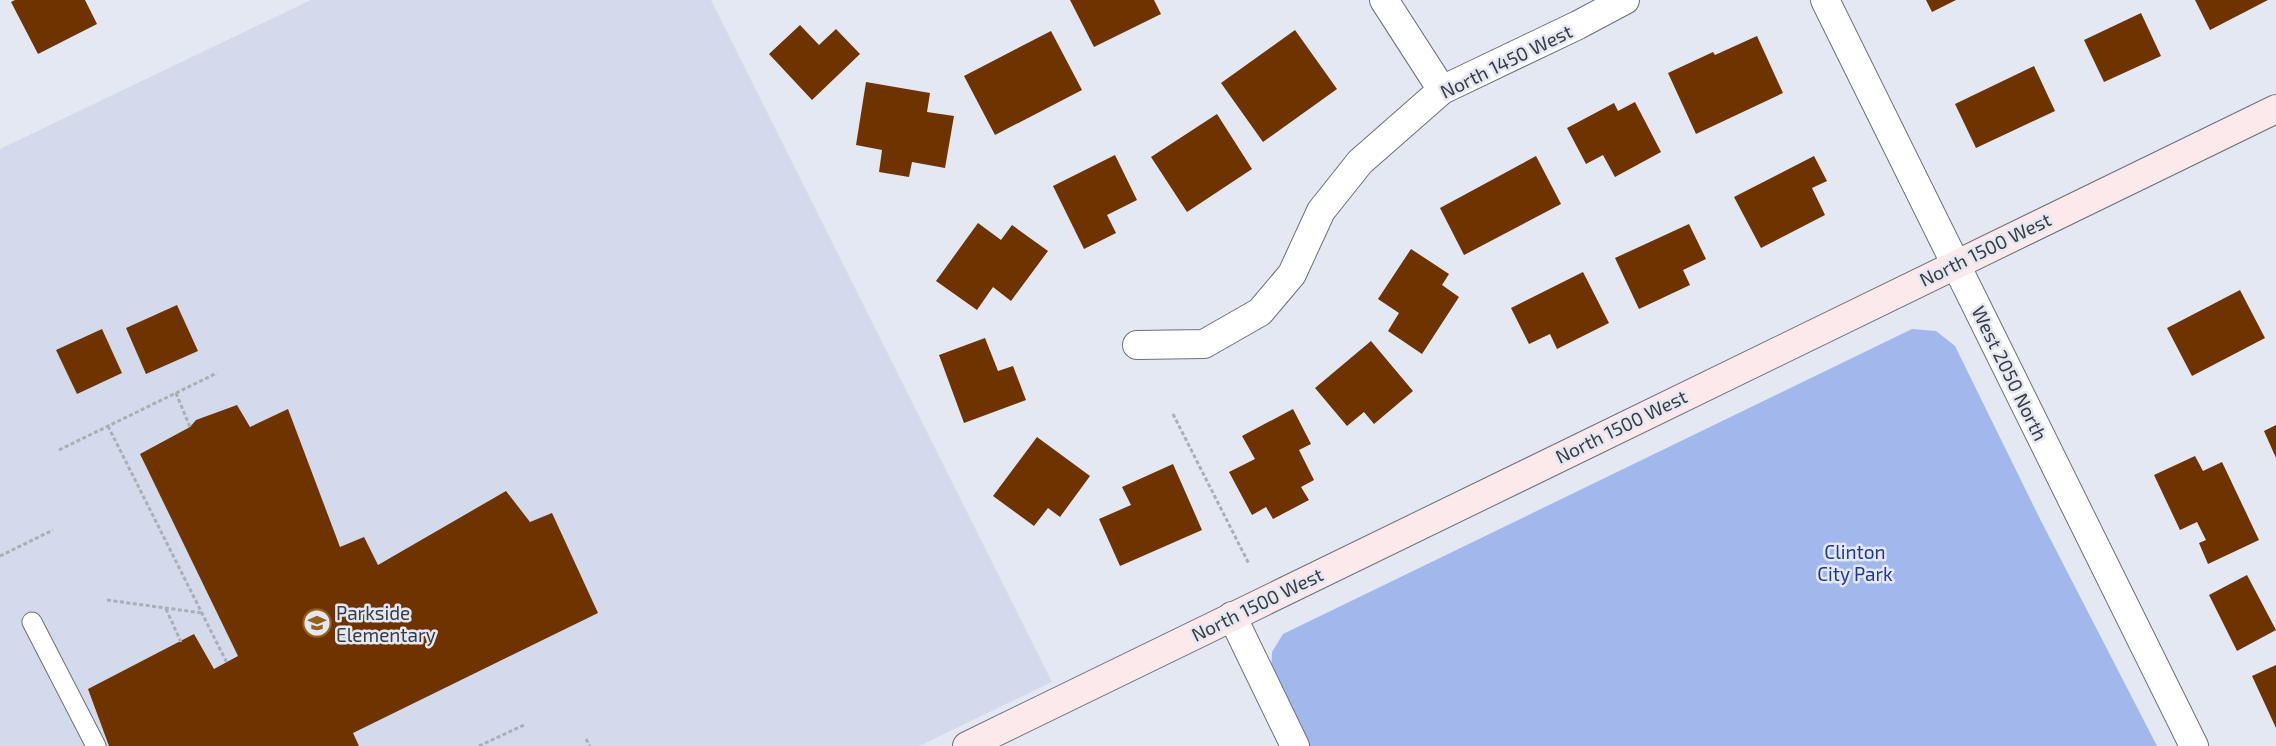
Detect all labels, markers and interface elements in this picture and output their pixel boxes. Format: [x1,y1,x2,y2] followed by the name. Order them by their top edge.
[1436,19,1576,103] street label: North 1450 West
[1915,207,2055,291] street label: North 1500 West
[1967,302,2053,444] street label: West 2050 North
[1551,384,1691,468] street label: North 1500 West
[1817,540,1893,585] park label: Clinton City Park
[1187,562,1327,646] street label: North 1500 West
[336,601,436,646] place label: Parkside Elementary
[302,608,332,638] school or university icon: Parkside Elementary

